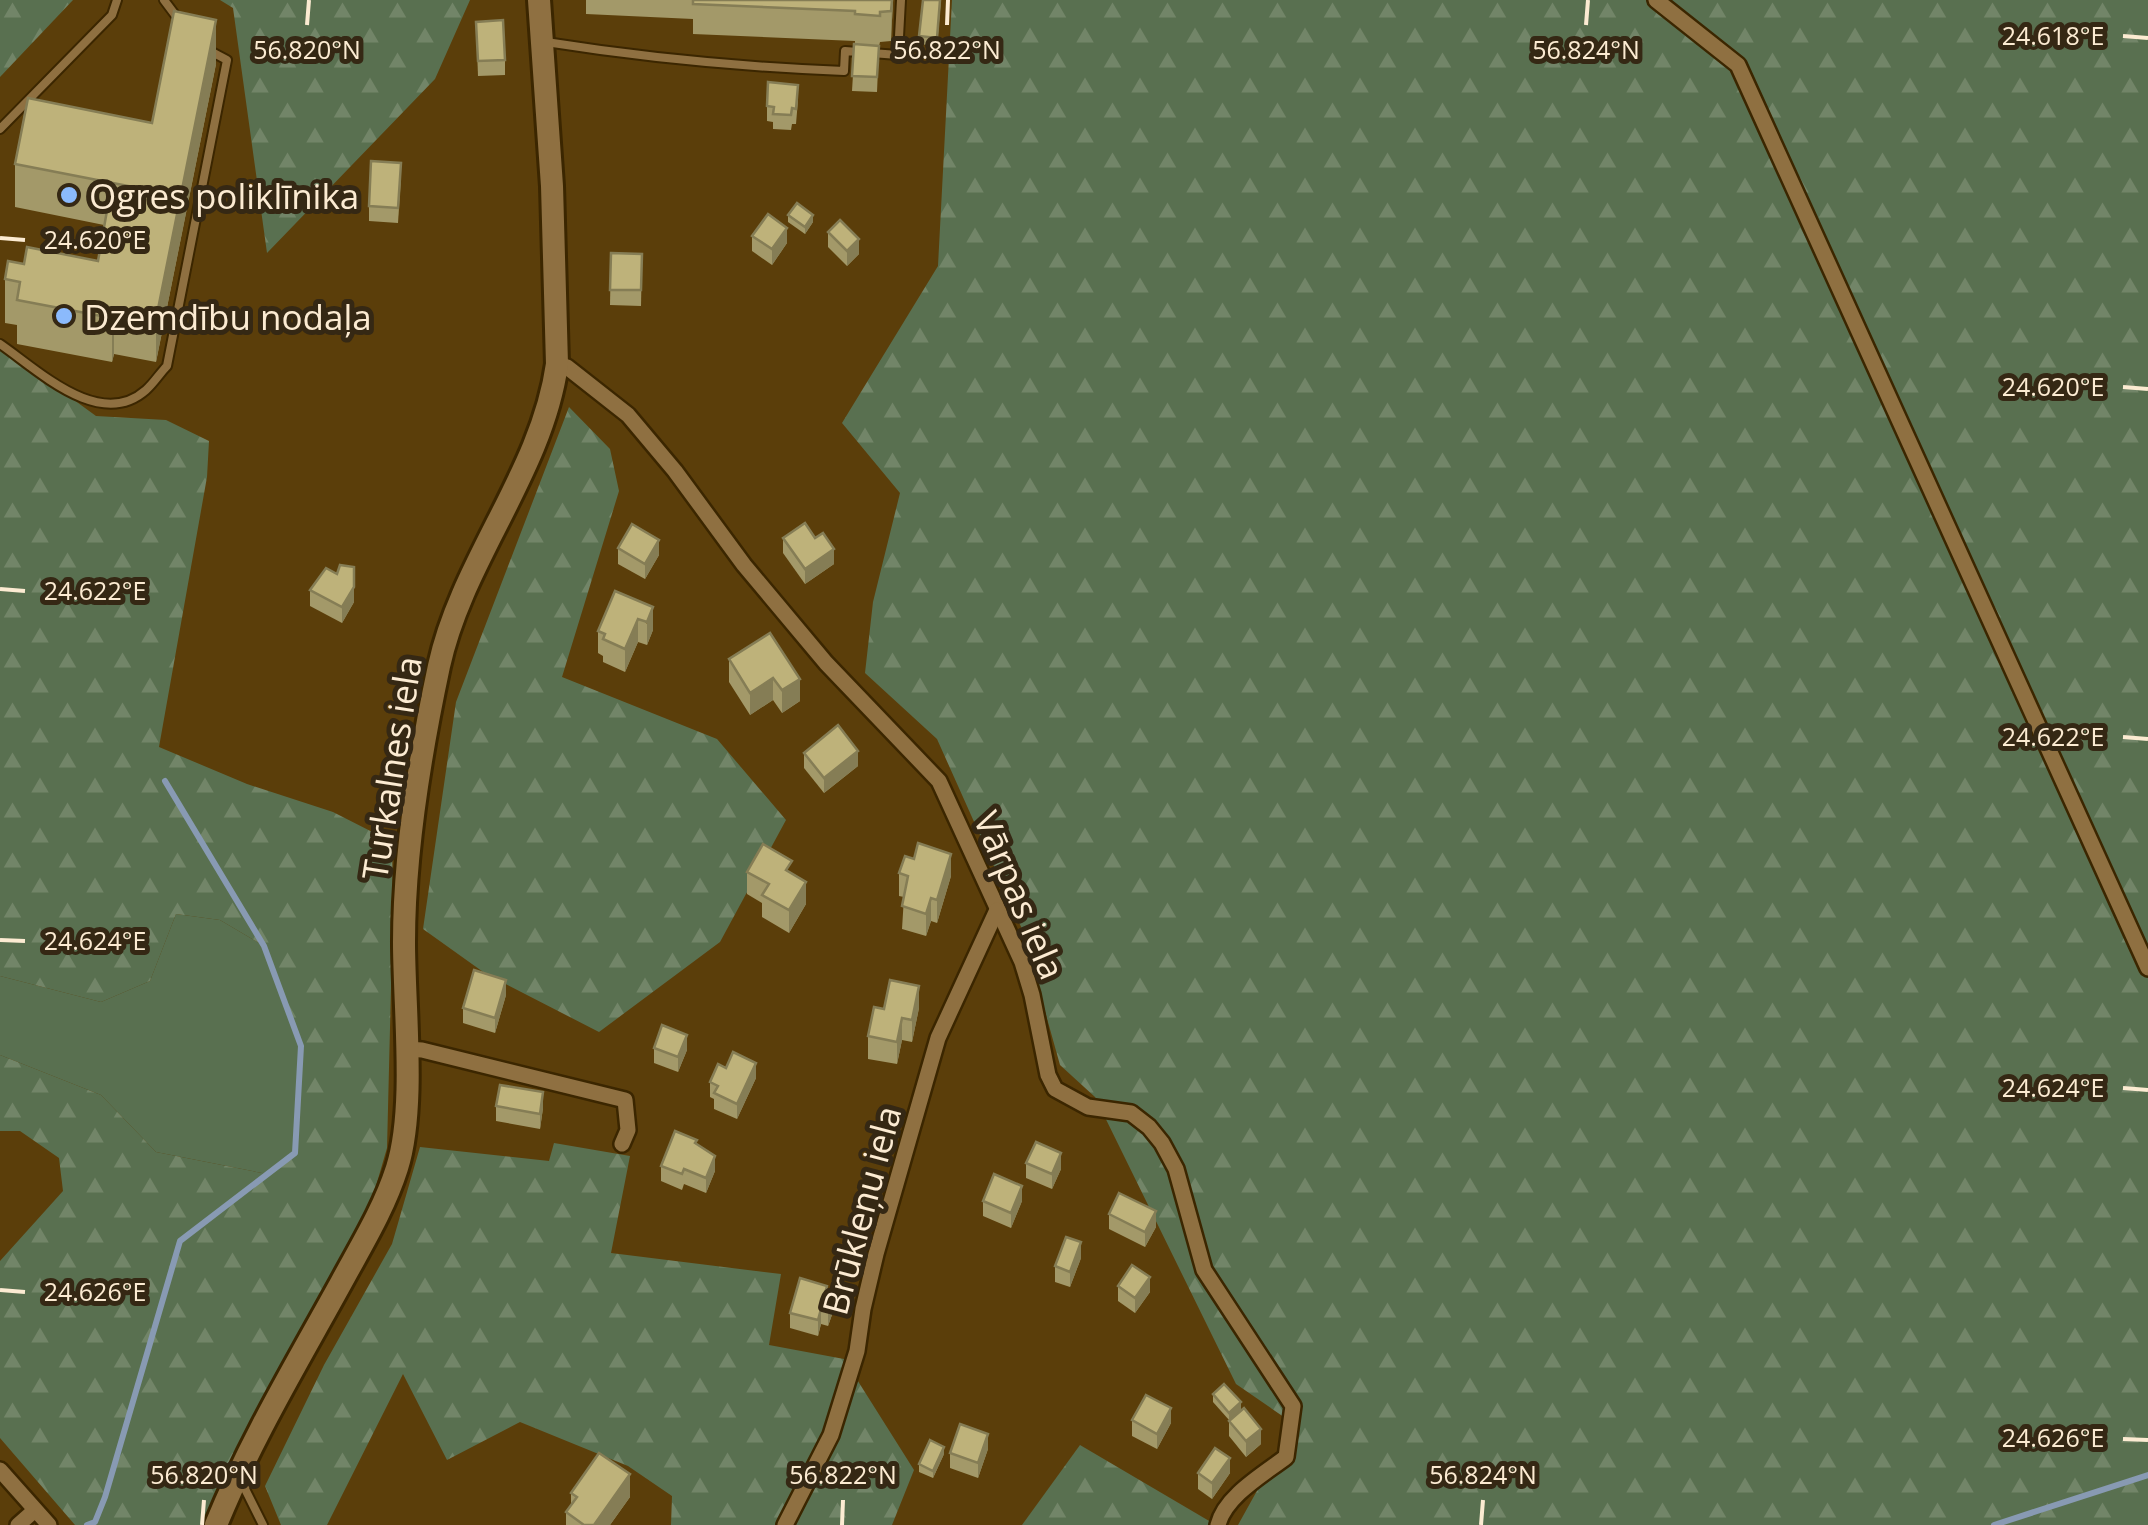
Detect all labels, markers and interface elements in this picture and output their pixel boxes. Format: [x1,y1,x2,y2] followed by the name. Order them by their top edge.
[2002,18,2104,52] text: 24.618°E
[253,32,361,66] text: 56.820°N
[893,32,1001,66] text: 56.822°N
[1532,32,1640,66] text: 56.824°N
[89,172,359,219] place label: Ogres poliklīnika
[58,184,80,206] marker: Ogres poliklīnika
[44,222,146,256] text: 24.620°E
[84,293,372,340] place label: Dzemdību nodaļa
[53,305,75,327] marker: Dzemdību nodaļa
[2002,369,2104,403] text: 24.620°E
[44,573,146,607] text: 24.622°E
[350,653,432,883] street label: Turkalnes iela
[2002,719,2104,753] text: 24.622°E
[964,804,1076,986] street label: Vārpas iela
[44,923,146,957] text: 24.624°E
[2002,1070,2104,1104] text: 24.624°E
[811,1101,911,1319] street label: Brūkleņu iela
[44,1274,146,1308] text: 24.626°E
[2002,1420,2104,1454] text: 24.626°E
[150,1457,258,1491] text: 56.820°N
[789,1457,897,1491] text: 56.822°N
[1429,1457,1537,1491] text: 56.824°N

